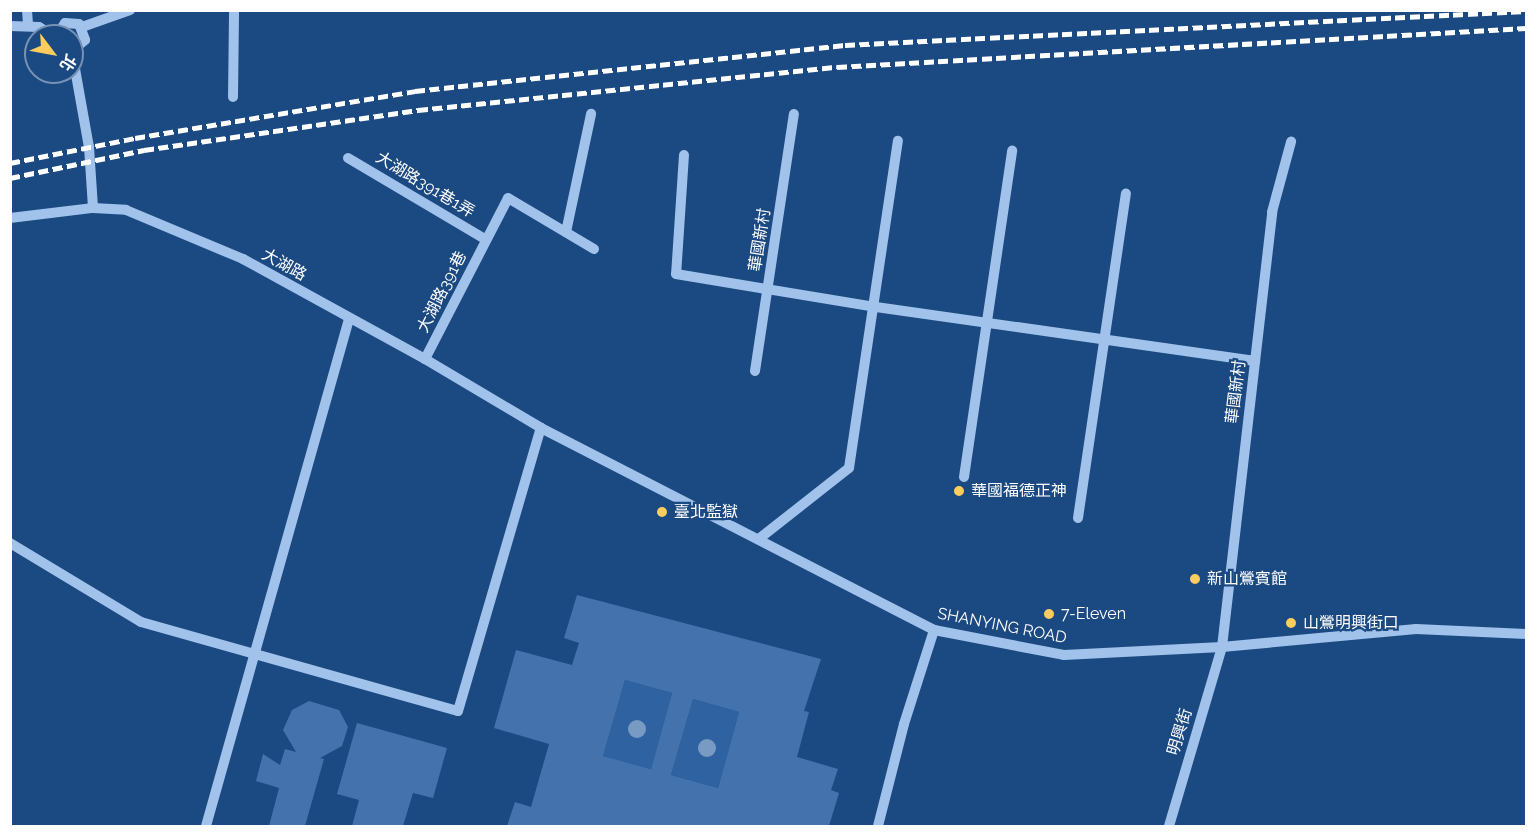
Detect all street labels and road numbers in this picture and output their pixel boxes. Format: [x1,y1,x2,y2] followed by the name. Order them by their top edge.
[372,148,478,222] street label: 大湖路391巷1弄
[746,207,774,273] street label: 華國新村
[258,245,310,285] street label: 大湖路
[413,248,471,336] street label: 大湖路391巷
[1223,359,1249,425] street label: 華國新村
[936,604,1068,648] street label: SHANYING ROAD
[1164,706,1196,758] street label: 明興街

